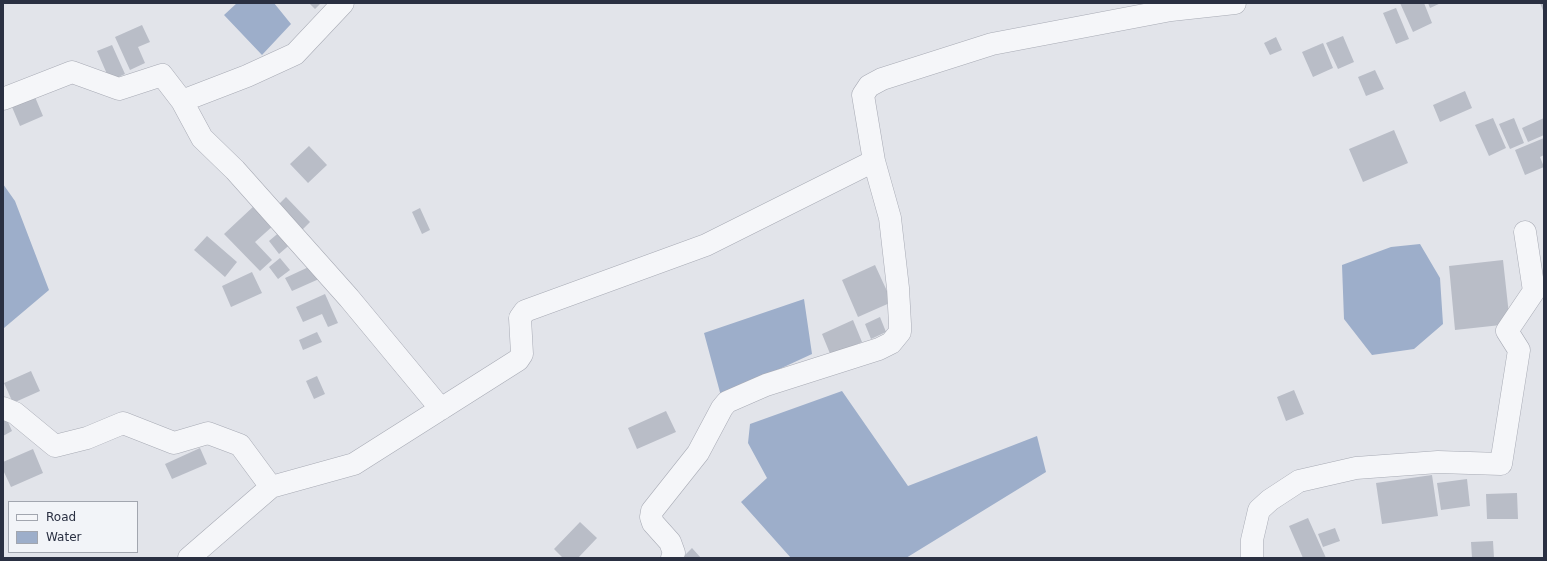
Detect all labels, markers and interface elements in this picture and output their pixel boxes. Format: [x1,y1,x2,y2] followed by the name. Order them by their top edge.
[8,501,138,553] legend
[46,510,76,524] text: Road
[46,530,81,544] text: Water

